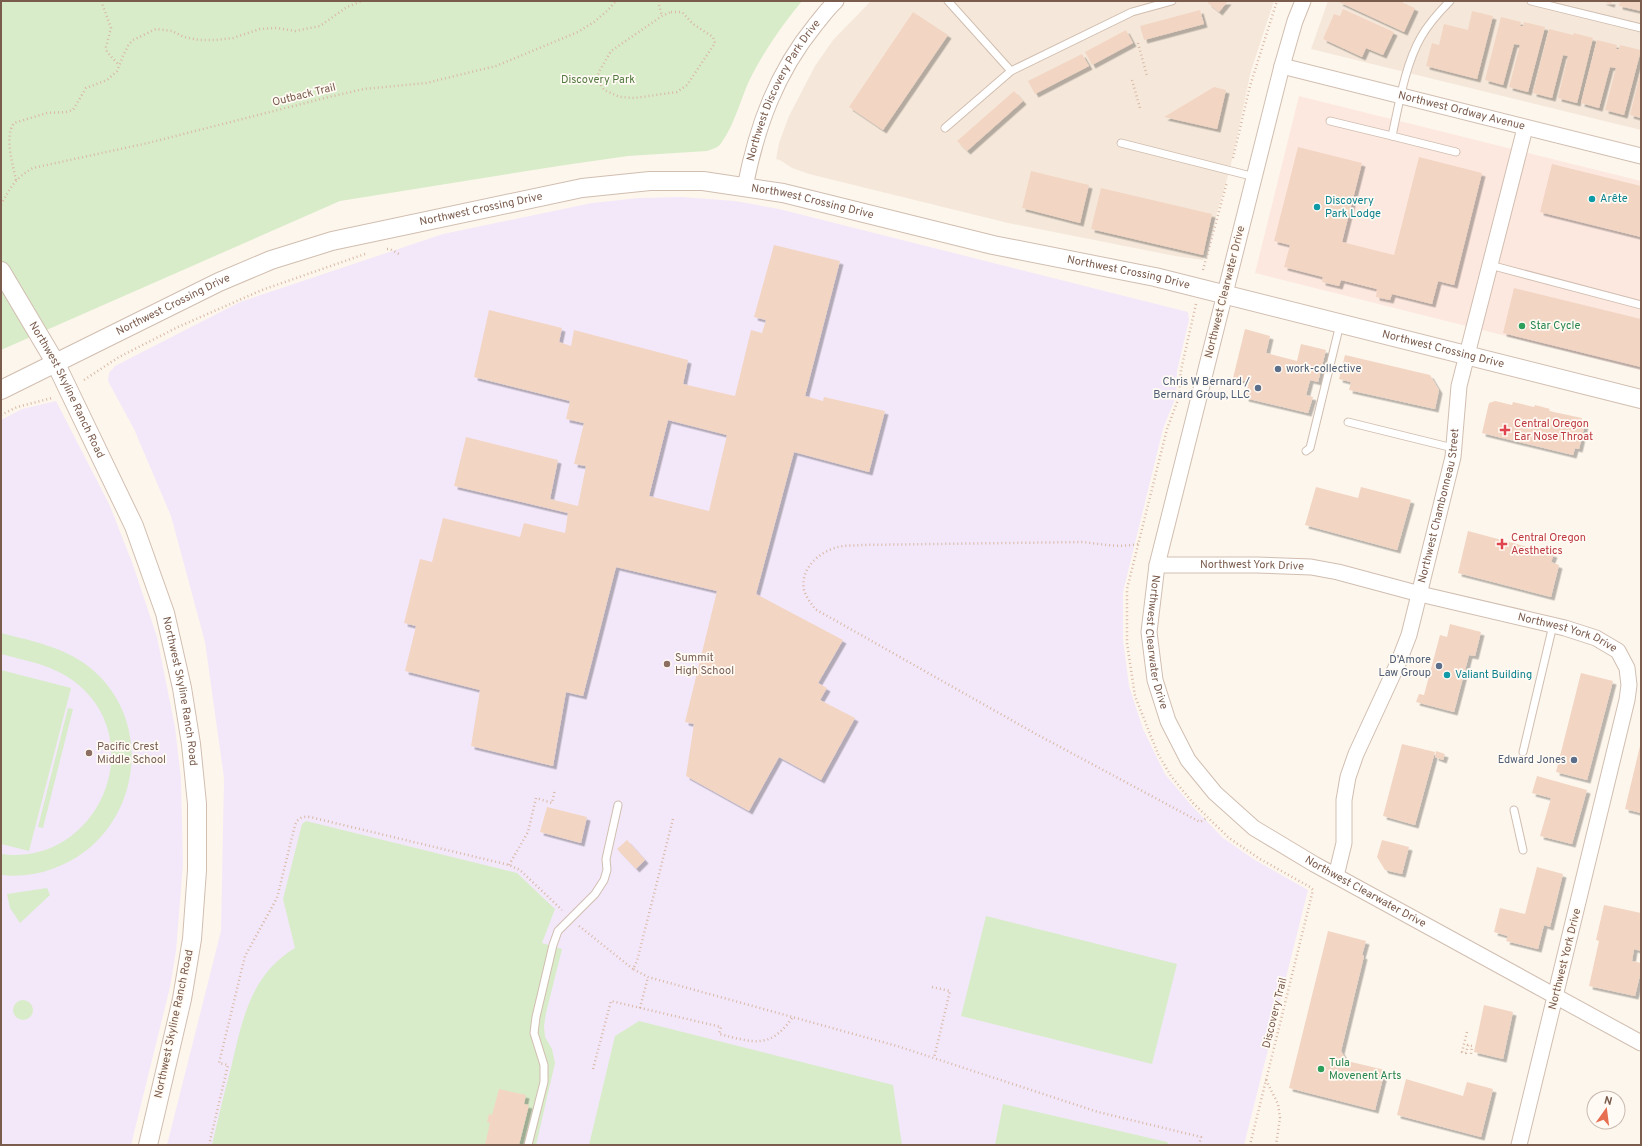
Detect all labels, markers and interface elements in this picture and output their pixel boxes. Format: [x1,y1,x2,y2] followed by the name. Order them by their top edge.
[744,17,824,163] street label: Northwest Discovery Park Drive
[561,73,635,87] park label: Discovery Park
[271,80,337,110] street label: Outback Trail
[1396,88,1526,134] street label: Northwest Ordway Avenue
[750,181,875,222] street label: Northwest Crossing Drive
[418,190,544,229] street label: Northwest Crossing Drive
[1600,192,1628,206] place label: Arête
[1325,194,1381,221] place label: Discovery Park Lodge
[1587,194,1597,204] marker: Arête
[1312,202,1322,212] marker: Discovery Park Lodge
[1202,224,1248,360] street label: Northwest Clearwater Drive
[1066,253,1191,293] street label: Northwest Crossing Drive
[114,271,232,339] street label: Northwest Crossing Drive
[26,319,107,461] street label: Northwest Skyline Ranch Road
[1530,319,1580,333] place label: Star Cycle
[1517,321,1527,331] marker: Star Cycle
[1381,327,1506,371] street label: Northwest Crossing Drive
[1286,362,1361,376] place label: work-collective
[1273,364,1283,374] marker: work-collective
[1153,375,1251,402] place label: Chris W Bernard / Bernard Group, LLC
[1253,383,1263,393] marker: Chris W Bernard / Bernard Group, LLC
[1514,417,1593,444] place label: Central Oregon Ear Nose Throat
[1499,424,1511,436] marker: Central Oregon Ear Nose Throat
[1415,428,1462,584] street label: Northwest Chambonneau Street
[1511,531,1586,558] place label: Central Oregon Aesthetics
[1496,538,1508,550] marker: Central Oregon Aesthetics
[1200,558,1304,574] street label: Northwest York Drive
[1142,574,1171,711] street label: Northwest Clearwater Drive
[1516,610,1620,656] street label: Northwest York Drive
[159,615,200,767] street label: Northwest Skyline Ranch Road
[675,651,734,678] place label: Summit High School
[1379,653,1431,680] place label: D’Amore Law Group
[662,659,672,669] marker: Summit High School
[1434,661,1444,671] marker: D’Amore Law Group
[1455,668,1532,682] place label: Valiant Building
[1442,670,1452,680] marker: Valiant Building
[97,740,166,767] place label: Pacific Crest Middle School
[84,748,94,758] marker: Pacific Crest Middle School
[1498,753,1566,767] place label: Edward Jones
[1569,755,1579,765] marker: Edward Jones
[1302,853,1429,931] street label: Northwest Clearwater Drive
[1546,907,1584,1011] street label: Northwest York Drive
[151,948,197,1100] street label: Northwest Skyline Ranch Road
[1260,976,1290,1050] street label: Discovery Trail
[1329,1056,1401,1083] place label: Tula Movenent Arts
[1316,1064,1326,1074] marker: Tula Movenent Arts
[1586,1090,1626,1130] north arrow
[1603,1094,1614,1109] text: N

